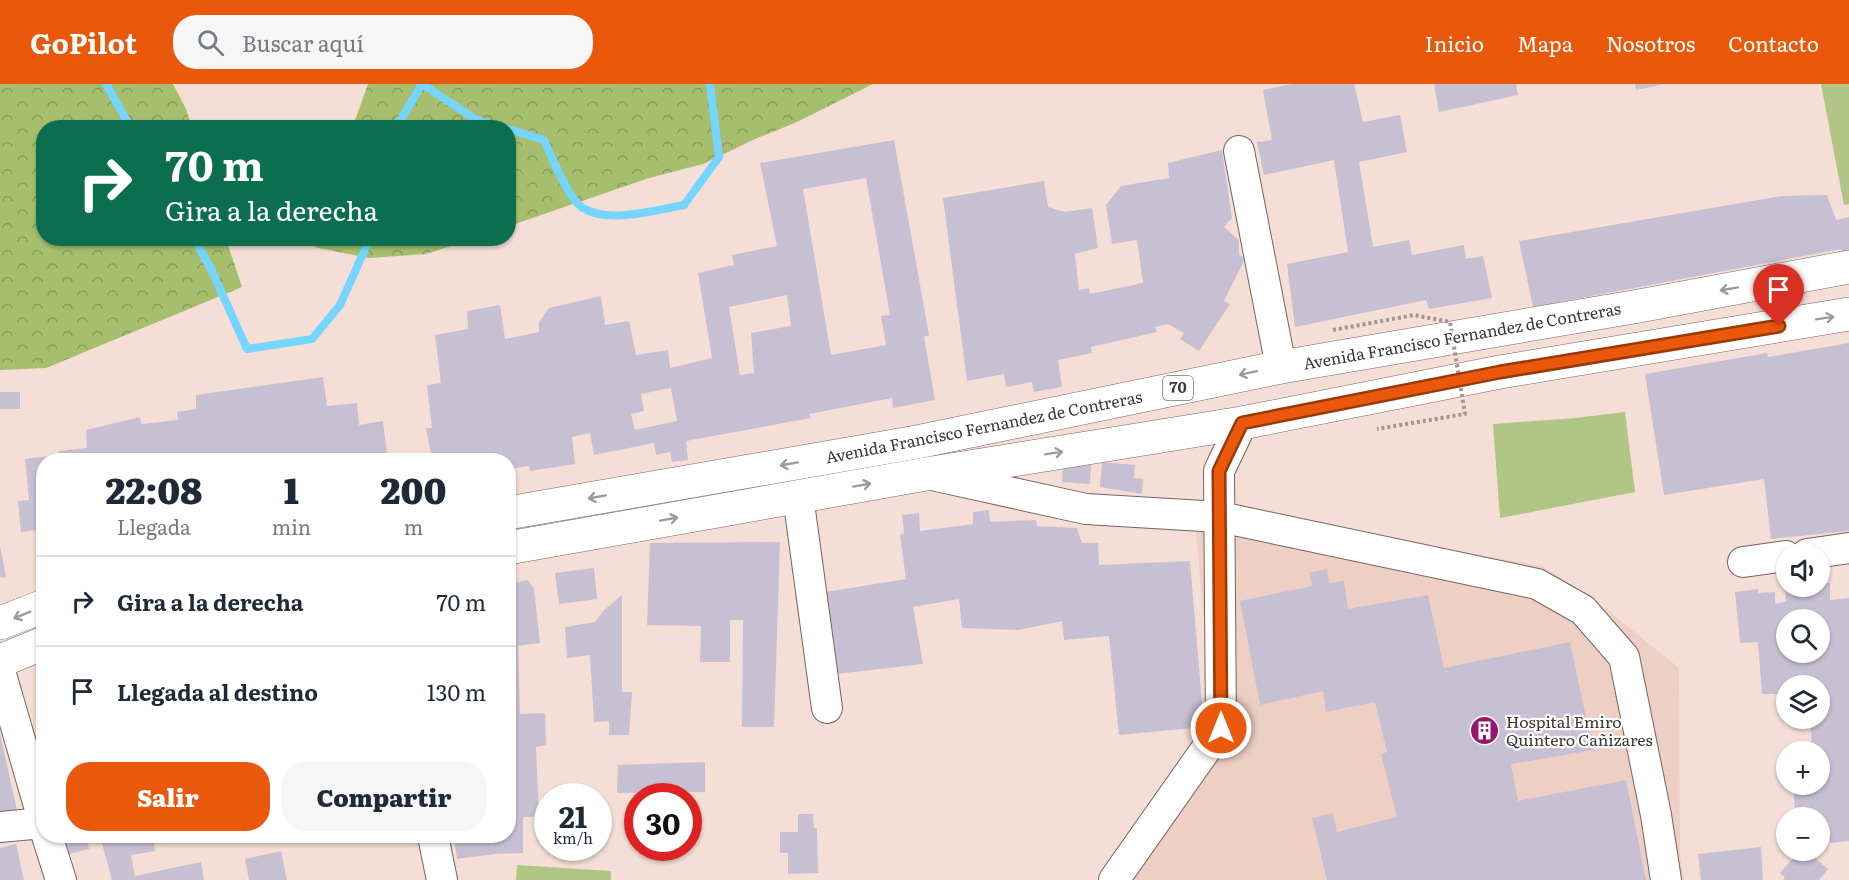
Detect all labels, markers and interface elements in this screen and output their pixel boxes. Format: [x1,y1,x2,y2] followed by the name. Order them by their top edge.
[173,15,593,69] search box
[30,21,137,63] text: GoPilot
[194,26,227,59] icon: search
[242,26,364,59] text: Buscar aquí
[1425,27,1484,58] text: Inicio
[1517,27,1573,58] text: Mapa
[1606,27,1695,58] text: Nosotros
[1728,27,1819,58] text: Contacto
[165,132,264,194] text: 70 m
[66,144,144,222] icon: right
[165,189,378,229] text: Gira a la derecha
[1753,264,1804,326] pin
[1762,273,1795,306] icon: arrive
[1720,284,1740,295] one-way arrow
[1301,295,1622,375] street label: Avenida Francisco Fernandez de Contreras
[1815,312,1834,323] one-way arrow
[1239,368,1258,380] one-way arrow
[1163,376,1193,400] road number: 70
[823,384,1144,469] street label: Avenida Francisco Fernandez de Contreras
[1043,447,1063,458] one-way arrow
[779,459,799,470] one-way arrow
[106,462,202,515] text: 22:08
[284,462,299,515] text: 1
[381,462,446,515] text: 200
[851,479,871,490] one-way arrow
[587,492,607,503] one-way arrow
[117,511,191,541] text: Llegada
[272,511,311,541] text: min
[404,511,423,541] text: m
[659,513,679,524] one-way arrow
[1776,543,1830,861] map controls
[1776,543,1830,597] button: sound
[66,585,99,618] icon: right
[117,585,304,618] text: Gira a la derecha
[436,585,486,618] text: 70 m
[1776,609,1830,663] button: search
[13,610,31,621] one-way arrow
[66,675,99,708] icon: arrive
[117,675,318,708] text: Llegada al destino
[427,675,486,708] text: 130 m
[1776,675,1830,729] button: layers
[1189,696,1253,760] position arrow
[1506,709,1653,751] place label: Hospital Emiro Quintero Cañizares
[1469,715,1501,747] building icon: Hospital Emiro Quintero Cañizares
[1776,741,1830,795] button: +
[66,762,270,831] button: Salir
[282,762,486,831] button: Compartir
[624,783,702,861] speed limit sign: 30
[559,793,587,837] text: 21
[1776,807,1830,861] button: −
[553,826,593,849] text: km/h

